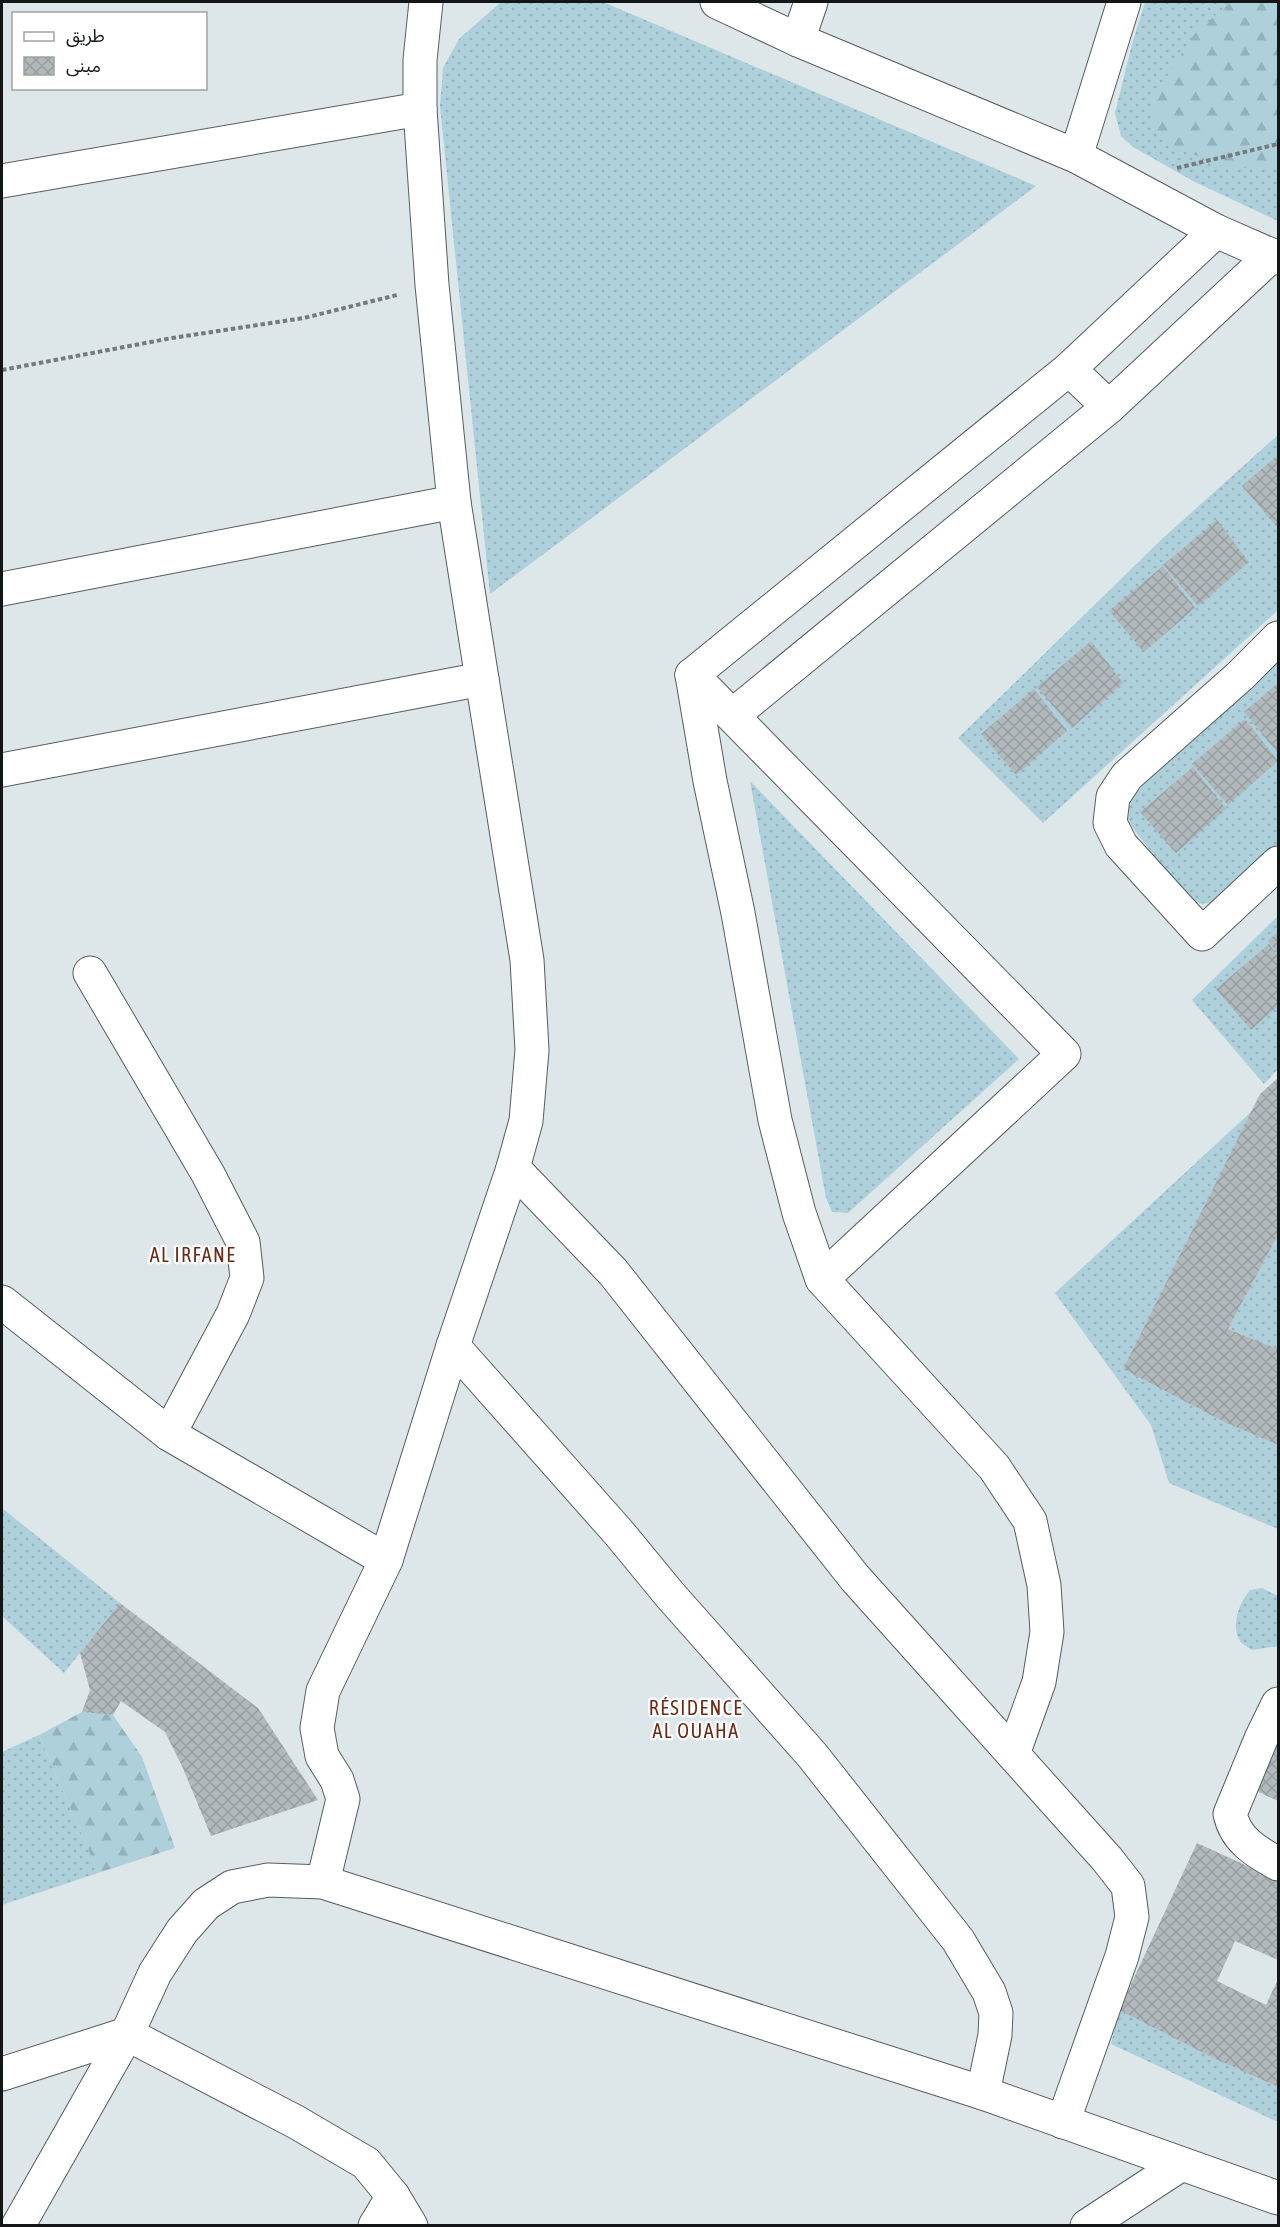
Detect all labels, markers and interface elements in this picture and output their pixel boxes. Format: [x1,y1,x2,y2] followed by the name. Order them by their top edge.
[12,12,207,90] legend
[66,25,105,47] text: طريق
[66,55,101,77] text: مبنى
[150,1243,236,1266] district label: AL IRFANE
[649,1696,743,1742] district label: RÉSIDENCE AL OUAHA

